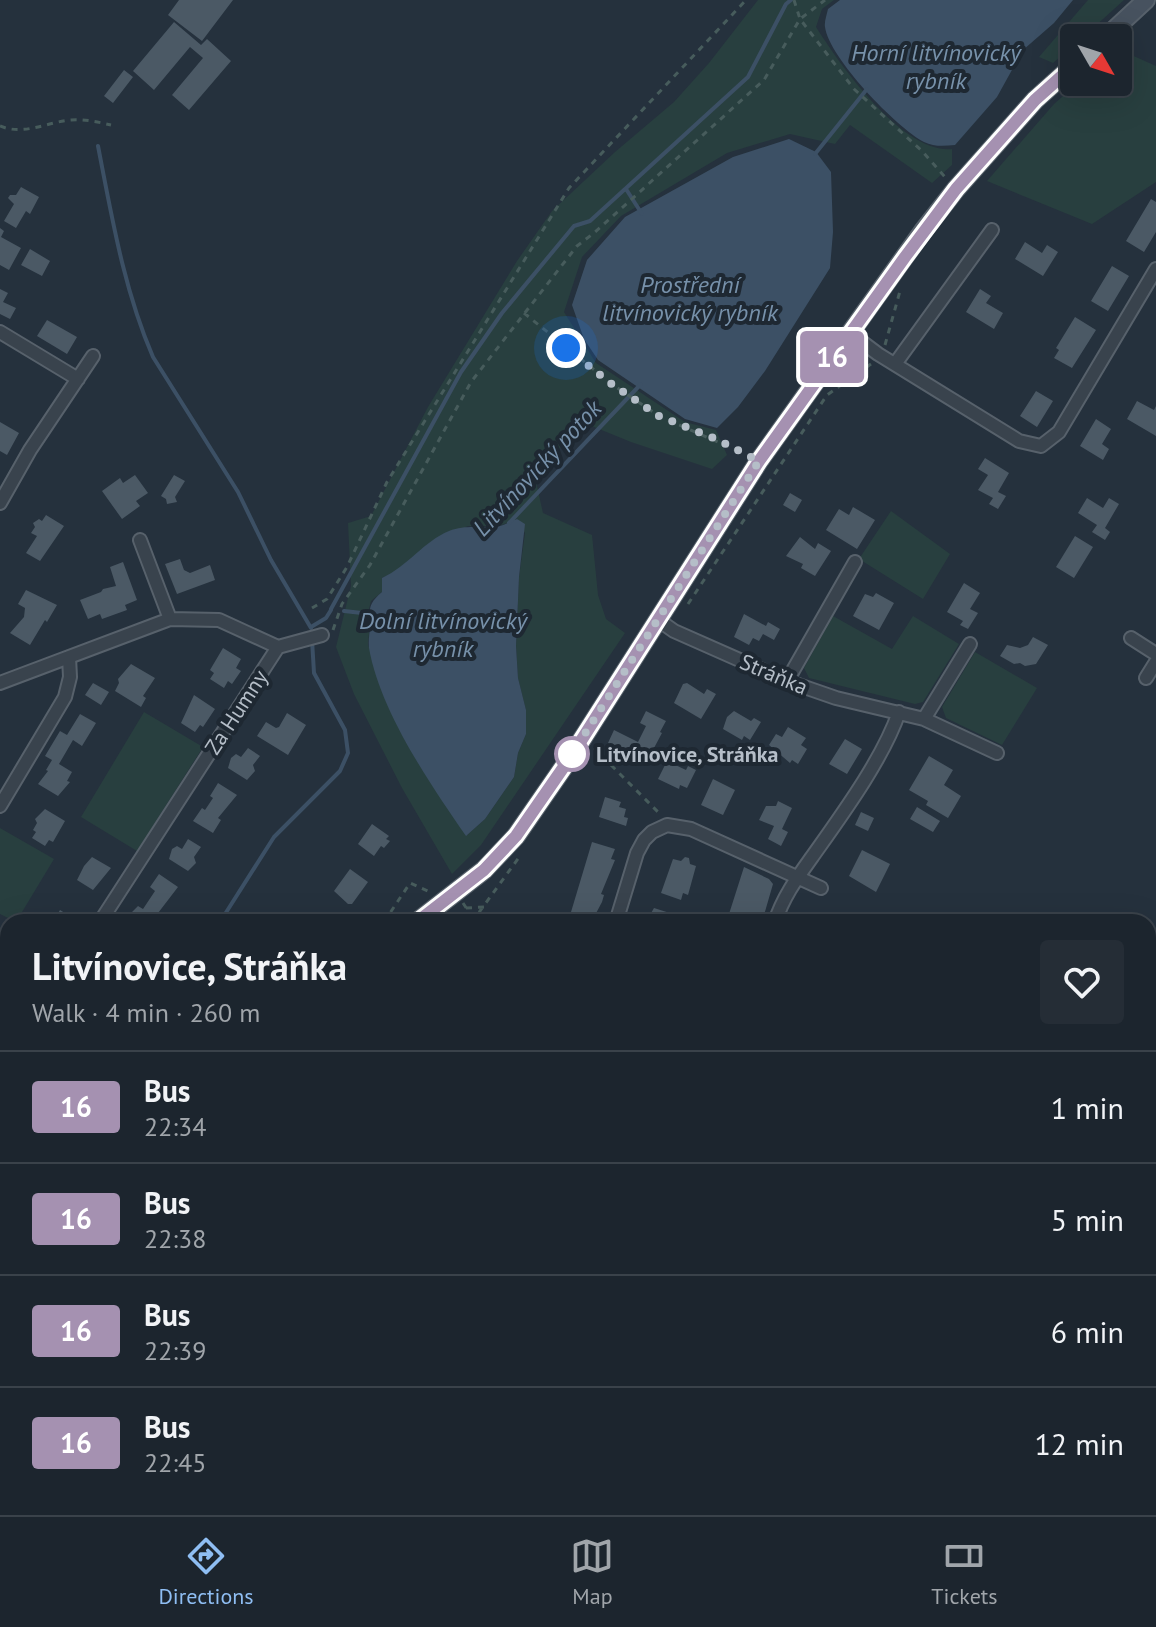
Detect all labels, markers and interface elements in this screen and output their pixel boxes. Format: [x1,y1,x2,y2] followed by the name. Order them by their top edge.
[1060,24,1132,96] north arrow
[1060,24,1132,96] map controls
[851,37,1022,96] water label: Horní litvínovický rybník
[602,269,779,328] water label: Prostřední litvínovický rybník
[546,328,586,368] your location
[796,331,868,383] line badge: 16
[816,338,848,375] text: 16
[466,393,609,543] water label: Litvínovický potok
[359,605,528,664] water label: Dolní litvínovický rybník
[736,647,812,701] street label: Stráňka
[198,664,274,760] street label: Za Humny
[555,737,589,771] marker: Litvínovice, Stráňka
[596,740,778,768] place label: Litvínovice, Stráňka
[1040,940,1124,1024] button: heart
[32,941,347,990] text: Litvínovice, Stráňka
[32,996,260,1029] text: Walk · 4 min · 260 m
[144,1071,191,1110] text: Bus
[60,1088,92,1125] text: 16
[1051,1088,1124,1127] text: 1 min
[144,1110,206,1143] text: 22:34
[144,1183,191,1222] text: Bus
[60,1200,92,1237] text: 16
[1051,1200,1124,1239] text: 5 min
[144,1222,206,1255] text: 22:38
[144,1295,191,1334] text: Bus
[60,1312,92,1349] text: 16
[1051,1312,1124,1351] text: 6 min
[144,1334,206,1367] text: 22:39
[144,1407,191,1446] text: Bus
[60,1424,92,1461] text: 16
[1034,1424,1124,1463] text: 12 min
[144,1446,206,1479] text: 22:45
[158,1534,254,1610] tab: Directions
[570,1534,614,1610] tab: Map
[931,1534,998,1610] tab: Tickets

